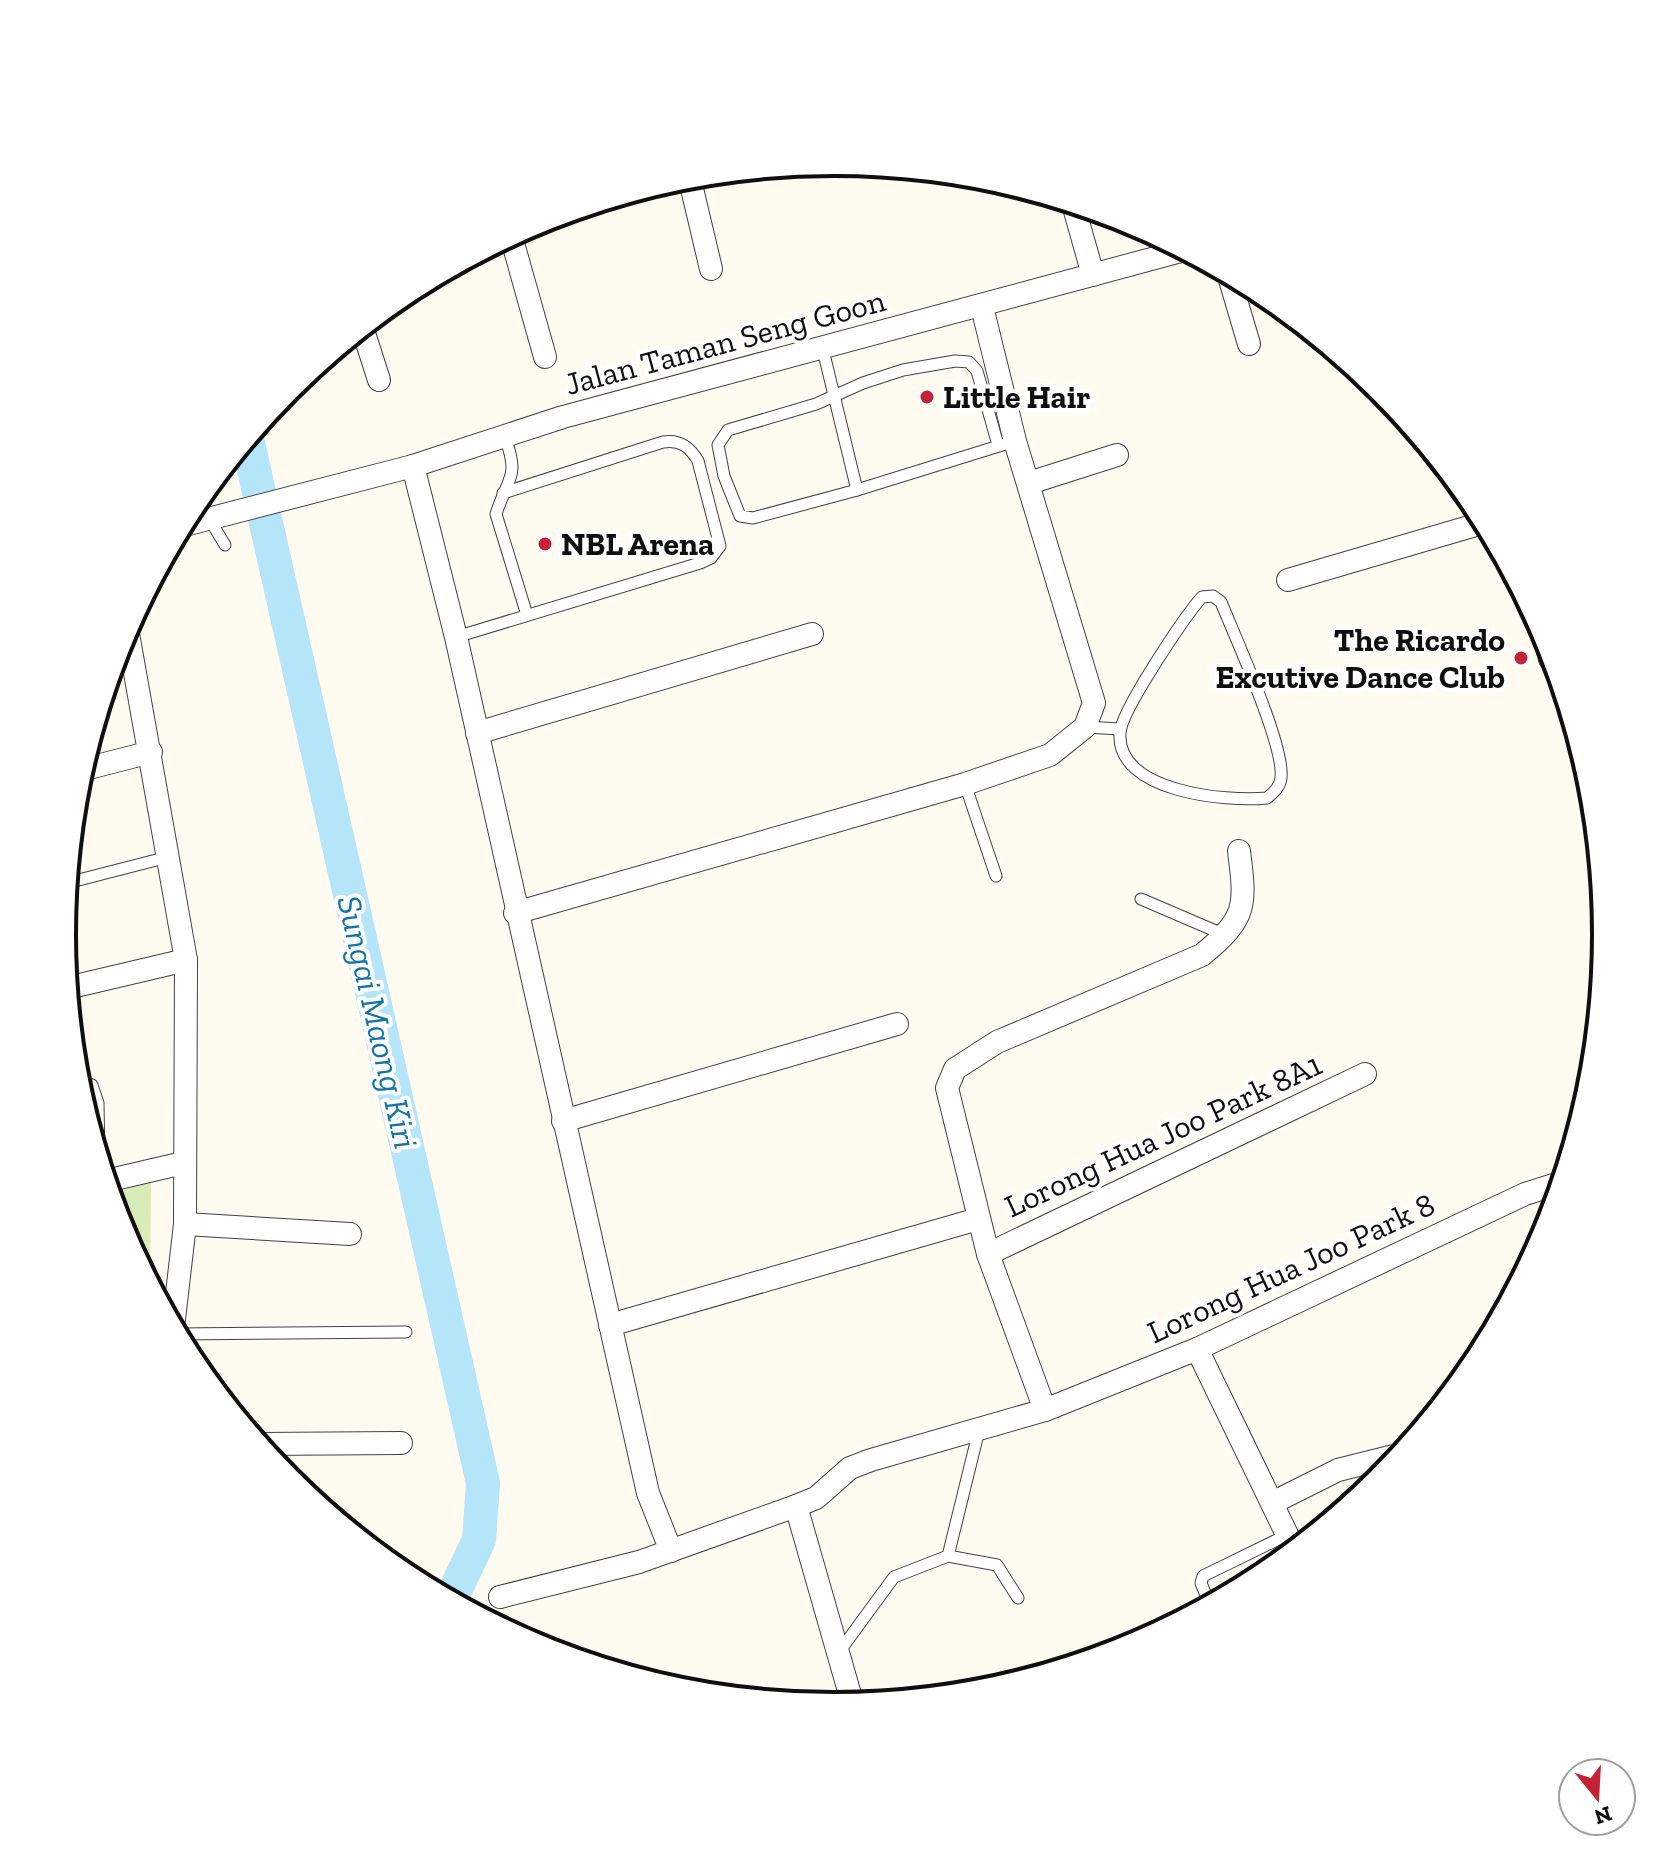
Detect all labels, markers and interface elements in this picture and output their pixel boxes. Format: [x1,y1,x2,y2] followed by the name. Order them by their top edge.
[561,281,890,403] street label: Jalan Taman Seng Goon
[943,378,1090,416] place label: Little Hair
[918,388,936,406] marker: Little Hair
[561,525,714,563] place label: NBL Arena
[536,535,554,553] marker: NBL Arena
[1215,621,1505,696] place label: The Ricardo Excutive Dance Club
[1512,649,1530,667] marker: The Ricardo Excutive Dance Club
[328,891,427,1153] water label: Sungai Maong Kiri
[998,1045,1328,1225] street label: Lorong Hua Joo Park 8A1
[1141,1185,1441,1351] street label: Lorong Hua Joo Park 8
[1557,1757,1637,1837] north arrow
[1591,1800,1615,1831] text: N

